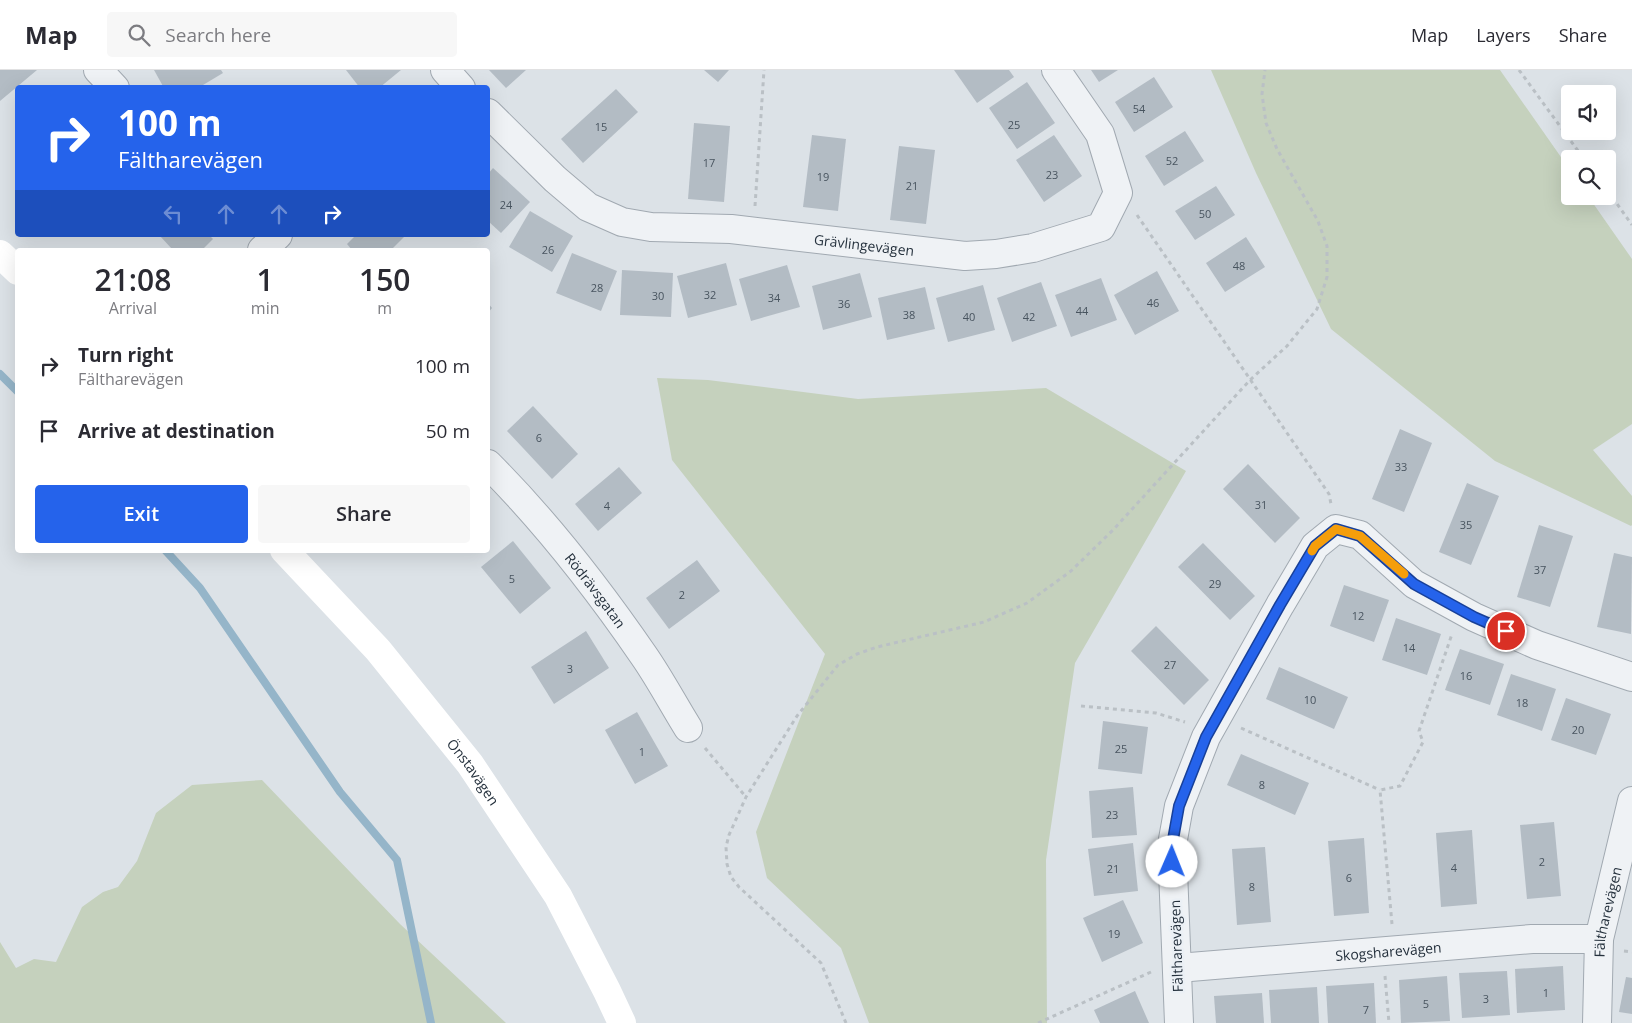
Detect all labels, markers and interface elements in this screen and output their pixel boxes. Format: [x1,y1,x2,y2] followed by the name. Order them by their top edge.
[107,12,457,57] search box
[25,18,77,51] text: Map
[125,21,153,49] icon: search
[165,22,271,48] text: Search here
[1411,23,1448,47] text: Map
[1476,23,1531,47] text: Layers
[1559,23,1607,47] text: Share
[1561,85,1616,205] map controls
[1561,85,1616,140] button: sound
[118,99,222,146] text: 100 m
[1133,101,1146,116] house number: 54
[35,105,100,170] icon: right
[1008,117,1020,132] house number: 25
[595,119,607,134] house number: 15
[118,144,263,174] text: Fältharevägen
[1561,150,1616,205] button: search
[1166,153,1178,168] house number: 52
[703,155,715,170] house number: 17
[1046,167,1058,182] house number: 23
[817,169,829,184] house number: 19
[906,178,918,193] house number: 21
[500,197,513,212] house number: 24
[159,200,187,228] icon: left
[212,200,240,228] icon: ahead
[265,200,293,228] icon: ahead
[318,200,346,228] icon: right
[1199,206,1211,221] house number: 50
[813,229,915,260] street label: Grävlingevägen
[542,242,554,257] house number: 26
[1233,258,1245,273] house number: 48
[95,259,171,300] text: 21:08
[257,259,274,300] text: 1
[359,259,410,300] text: 150
[591,280,603,295] house number: 28
[704,287,716,302] house number: 32
[652,288,664,303] house number: 30
[768,290,781,305] house number: 34
[1147,295,1159,310] house number: 46
[838,296,850,311] house number: 36
[109,297,157,319] text: Arrival
[251,297,280,319] text: min
[377,297,392,319] text: m
[1076,303,1089,318] house number: 44
[903,307,915,322] house number: 38
[963,309,975,324] house number: 40
[1023,309,1035,324] house number: 42
[78,342,173,368] text: Turn right
[35,352,63,380] icon: right
[415,353,470,379] text: 100 m
[78,368,183,390] text: Fältharevägen
[35,417,63,445] icon: arrive
[78,418,275,444] text: Arrive at destination
[426,418,470,444] text: 50 m
[536,430,542,445] house number: 6
[1395,459,1407,474] house number: 33
[35,485,248,543] button: Exit
[258,485,470,543] button: Share
[1255,497,1267,512] house number: 31
[604,498,611,513] house number: 4
[1460,517,1472,532] house number: 35
[561,548,631,631] street label: Rödrävsgatan
[1534,562,1546,577] house number: 37
[509,571,515,586] house number: 5
[1209,576,1221,591] house number: 29
[679,587,685,602] house number: 2
[1352,608,1364,623] house number: 12
[1485,610,1527,652] pin
[1492,617,1520,645] icon: arrive
[1403,640,1416,655] house number: 14
[1164,657,1176,672] house number: 27
[567,661,573,676] house number: 3
[1460,668,1472,683] house number: 16
[1304,692,1316,707] house number: 10
[1516,695,1528,710] house number: 18
[1572,722,1584,737] house number: 20
[443,734,504,809] street label: Önstavägen
[1115,741,1127,756] house number: 25
[639,744,645,759] house number: 1
[1259,777,1265,792] house number: 8
[1106,807,1118,822] house number: 23
[1145,835,1197,887] position arrow
[1539,854,1545,869] house number: 2
[1451,860,1458,875] house number: 4
[1107,861,1119,876] house number: 21
[1589,865,1625,957] street label: Fältharevägen
[1346,870,1352,885] house number: 6
[1249,879,1255,894] house number: 8
[1165,900,1187,992] street label: Fältharevägen
[1108,926,1120,941] house number: 19
[1334,937,1442,965] street label: Skogsharevägen
[1543,985,1549,1000] house number: 1
[1483,991,1489,1006] house number: 3
[1423,996,1429,1011] house number: 5
[1363,1002,1369,1017] house number: 7

